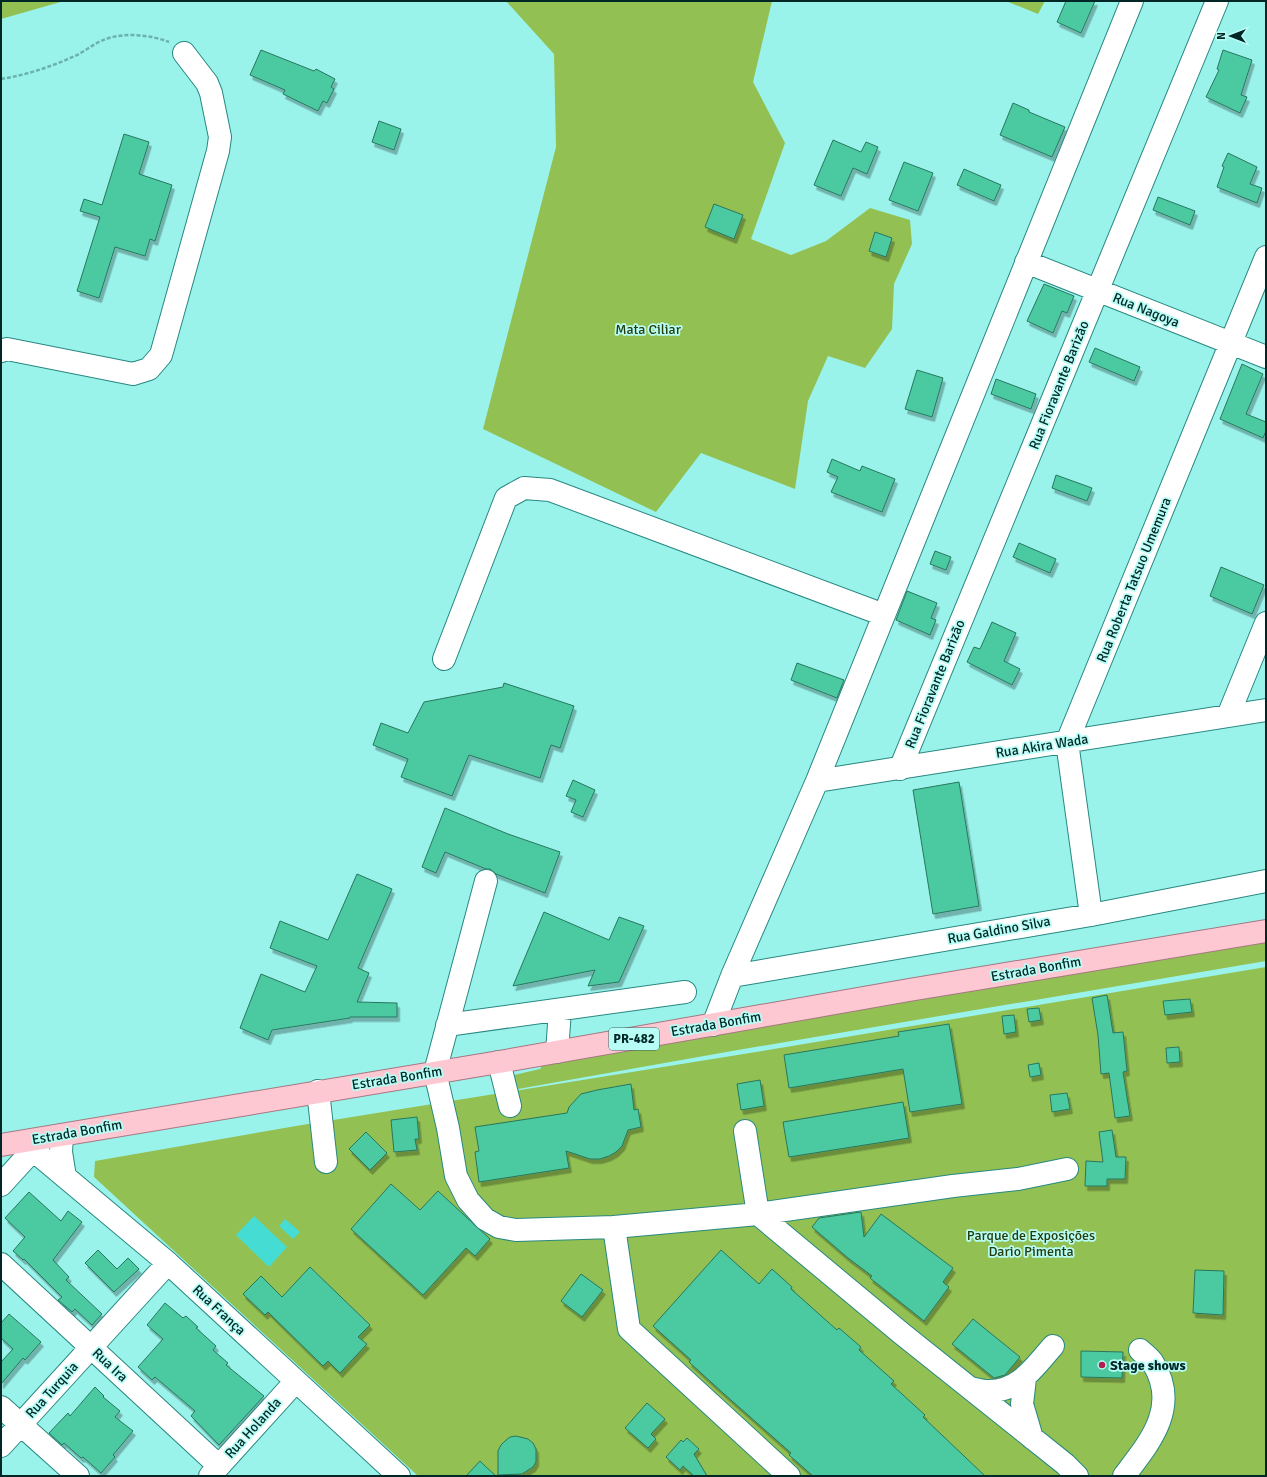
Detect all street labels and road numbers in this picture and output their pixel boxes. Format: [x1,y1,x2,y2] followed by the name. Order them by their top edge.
[1110,289,1182,331] street label: Rua Nagoya
[1025,318,1093,452] street label: Rua Fioravante Barizão
[1093,495,1175,665] street label: Rua Roberta Tatsuo Umemura
[901,617,969,751] street label: Rua Fioravante Barizão
[995,730,1089,762] street label: Rua Akira Wada
[946,913,1052,947] street label: Rua Galdino Silva
[990,953,1082,985] street label: Estrada Bonfim
[670,1008,762,1040] street label: Estrada Bonfim
[609,1028,659,1050] road number: PR-482
[351,1062,443,1094] street label: Estrada Bonfim
[31,1116,123,1148] street label: Estrada Bonfim
[189,1281,249,1339] street label: Rua França
[89,1344,131,1386] street label: Rua Ira
[22,1358,82,1422] street label: Rua Turquia
[221,1394,285,1462] street label: Rua Holanda

